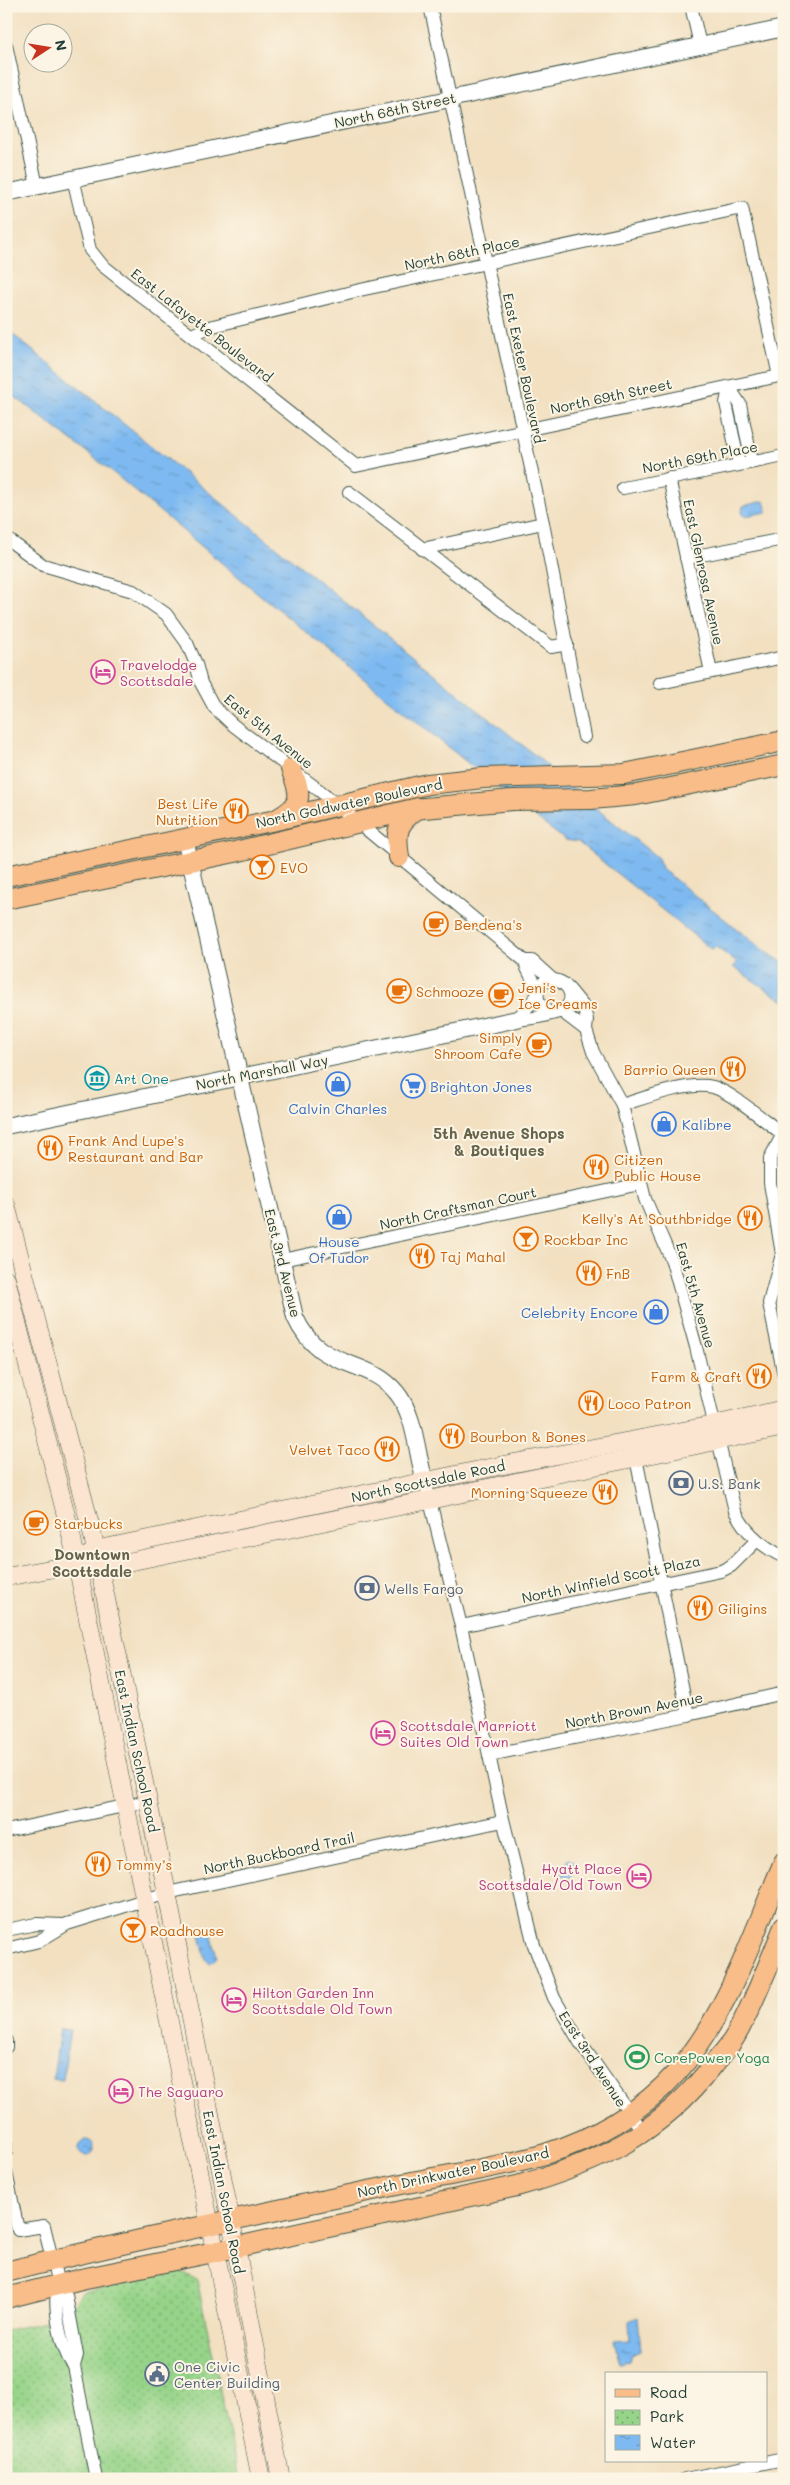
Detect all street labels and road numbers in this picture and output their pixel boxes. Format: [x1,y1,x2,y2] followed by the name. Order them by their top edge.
[332,88,458,132] street label: North 68th Street
[403,232,521,274] street label: North 68th Place
[127,264,277,386] street label: East Lafayette Boulevard
[499,291,549,445] street label: East Exeter Boulevard
[548,374,674,418] street label: North 69th Street
[641,436,759,478] street label: North 69th Place
[679,498,729,646] street label: East Glenrosa Avenue
[221,689,317,773] street label: East 5th Avenue
[254,774,444,832] street label: North Goldwater Boulevard
[194,1050,330,1094] street label: North Marshall Way
[378,1182,538,1234] street label: North Craftsman Court
[260,1207,306,1319] street label: East 3rd Avenue
[672,1240,720,1350] street label: East 5th Avenue
[349,1455,507,1507] street label: North Scottsdale Road
[520,1551,702,1607] street label: North Winfield Scott Plaza
[110,1668,164,1834] street label: East Indian School Road
[564,1687,704,1733] street label: North Brown Avenue
[202,1828,356,1878] street label: North Buckboard Trail
[555,2007,631,2111] street label: East 3rd Avenue
[199,2109,249,2275] street label: East Indian School Road
[356,2142,551,2202] street label: North Drinkwater Boulevard

